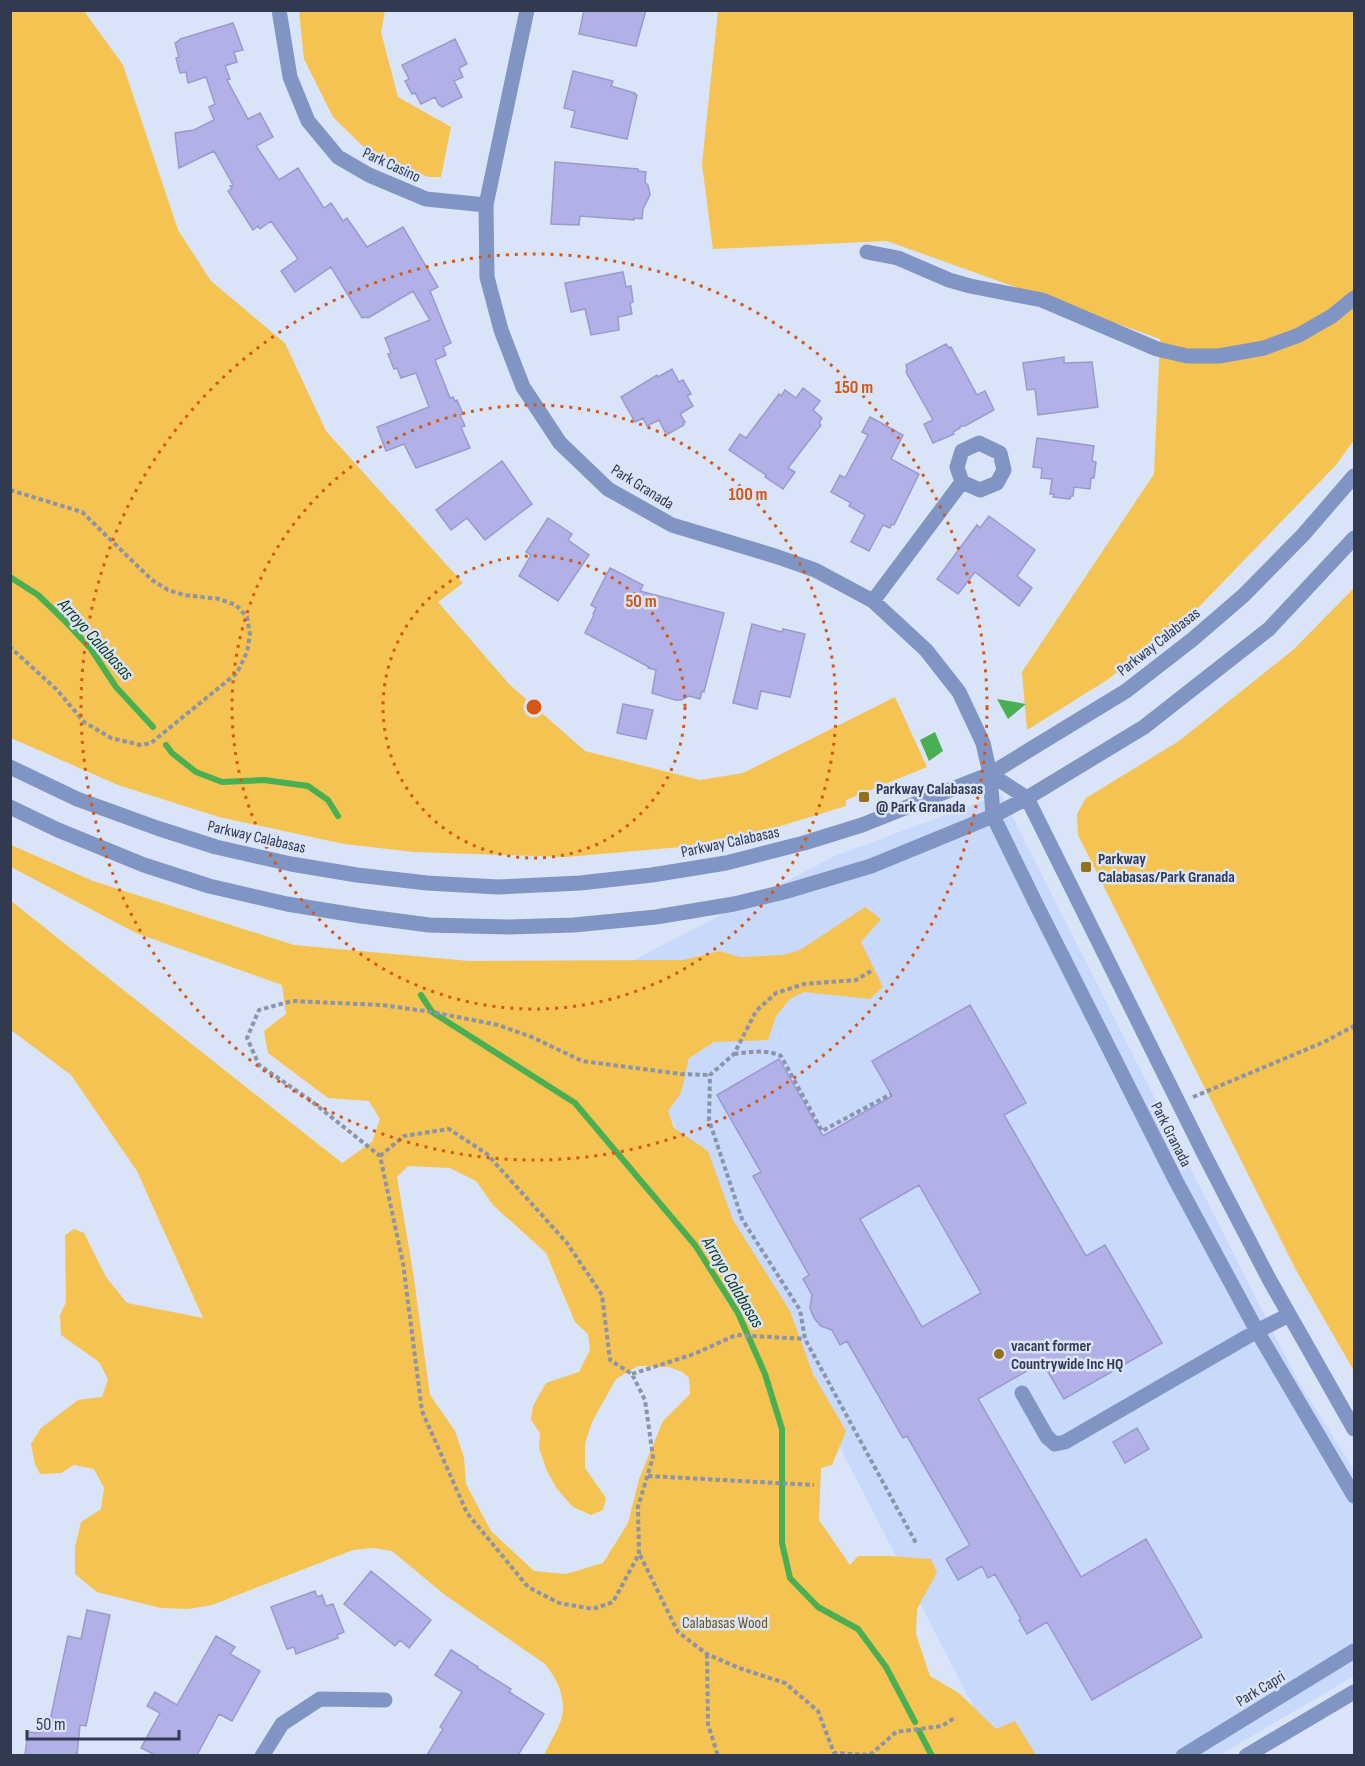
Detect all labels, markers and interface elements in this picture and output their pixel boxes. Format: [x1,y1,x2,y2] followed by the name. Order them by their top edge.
[359,144,423,187] street label: Park Casino
[835,377,873,398] text: 150 m
[607,461,677,514] street label: Park Granada
[729,484,768,505] text: 100 m
[625,591,657,612] text: 50 m
[53,594,138,685] water label: Arroyo Calabasas
[1114,604,1204,680] street label: Parkway Calabasas
[524,697,544,717] centre of rings
[876,780,983,817] place label: Parkway Calabasas @ Park Granada
[857,790,871,804] marker: Parkway Calabasas @ Park Granada
[206,817,308,858] street label: Parkway Calabasas
[679,823,782,862] street label: Parkway Calabasas
[1098,850,1235,887] place label: Parkway Calabasas/Park Granada
[1079,860,1093,874] marker: Parkway Calabasas/Park Granada
[1146,1099,1195,1170] street label: Park Granada
[697,1232,768,1332] water label: Arroyo Calabasas
[1011,1337,1123,1374] place label: vacant former Countrywide Inc HQ
[992,1347,1006,1361] marker: vacant former Countrywide Inc HQ
[682,1614,768,1633] park label: Calabasas Wood
[1233,1667,1289,1711] street label: Park Capri
[27,1703,178,1741] scale bar
[36,1714,66,1735] text: 50 m

